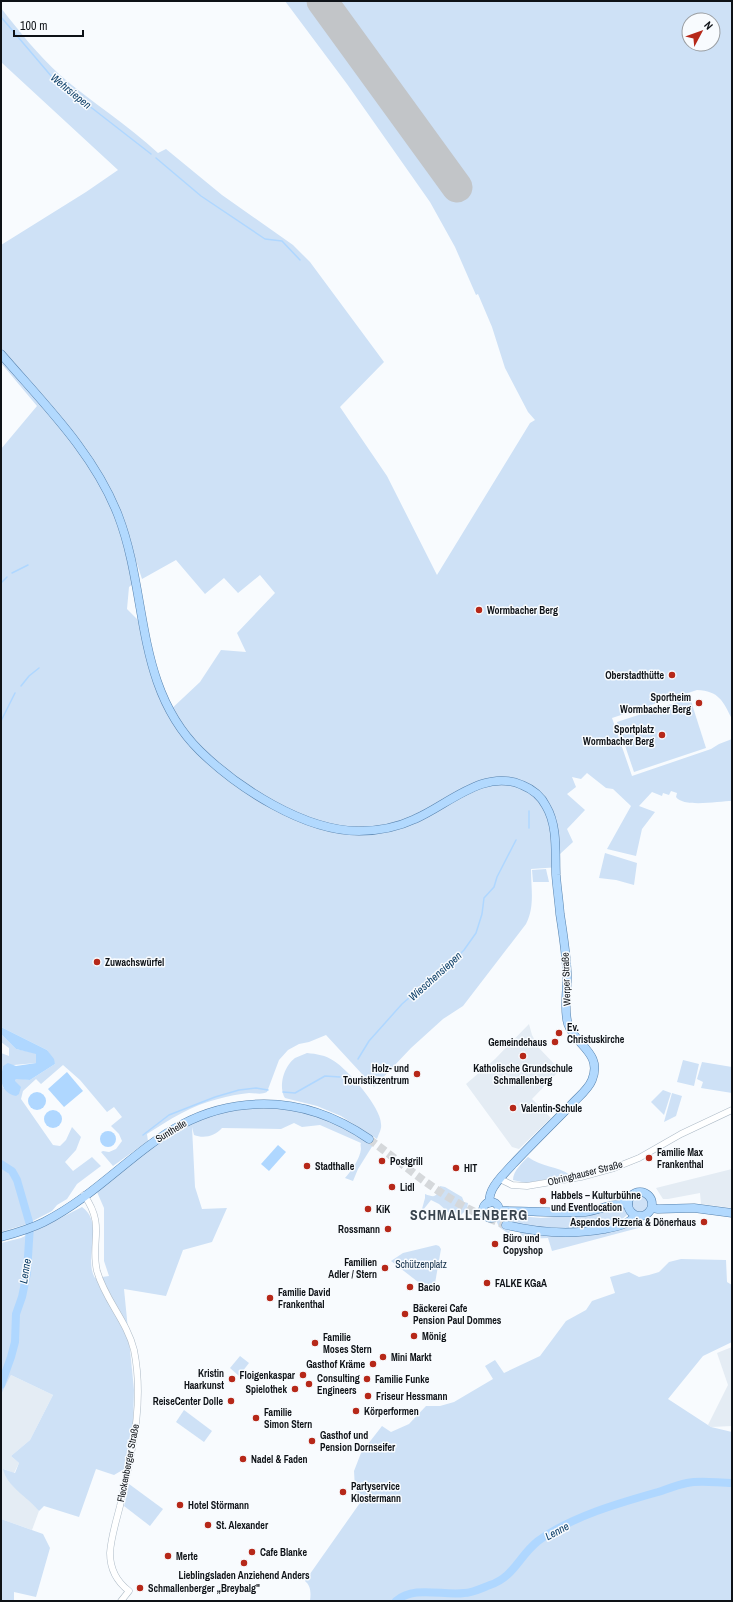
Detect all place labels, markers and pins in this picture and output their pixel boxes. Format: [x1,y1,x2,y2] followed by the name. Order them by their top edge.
[487,604,558,617] place label: Wormbacher Berg
[474,605,484,615] marker: Wormbacher Berg
[605,669,664,682] place label: Oberstadthütte
[667,670,677,680] marker: Oberstadthütte
[620,691,691,716] place label: Sportheim Wormbacher Berg
[694,698,704,708] marker: Sportheim Wormbacher Berg
[583,723,654,748] place label: Sportplatz Wormbacher Berg
[657,730,667,740] marker: Sportplatz Wormbacher Berg
[105,956,164,969] place label: Zuwachswürfel
[92,957,102,967] marker: Zuwachswürfel
[567,1021,625,1046] place label: Ev. Christuskirche
[554,1028,564,1038] marker: Ev. Christuskirche
[488,1036,547,1049] place label: Gemeindehaus
[550,1037,560,1047] marker: Gemeindehaus
[518,1051,528,1061] marker: Katholische Grundschule Schmallenberg
[343,1062,409,1087] place label: Holz- und Touristikzentrum
[473,1062,573,1087] place label: Katholische Grundschule Schmallenberg
[412,1069,422,1079] marker: Holz- und Touristikzentrum
[521,1102,583,1115] place label: Valentin-Schule
[508,1103,518,1113] marker: Valentin-Schule
[657,1146,704,1171] place label: Familie Max Frankenthal
[644,1153,654,1163] marker: Familie Max Frankenthal
[390,1155,423,1168] place label: Postgrill
[377,1156,387,1166] marker: Postgrill
[315,1160,355,1173] place label: Stadthalle
[302,1161,312,1171] marker: Stadthalle
[464,1162,477,1175] place label: HIT
[451,1163,461,1173] marker: HIT
[400,1181,415,1194] place label: Lidl
[387,1182,397,1192] marker: Lidl
[551,1189,641,1214] place label: Habbels – Kulturbühne und Eventlocation
[538,1196,548,1206] marker: Habbels – Kulturbühne und Eventlocation
[376,1203,390,1216] place label: KiK
[363,1204,373,1214] marker: KiK
[570,1216,696,1229] place label: Aspendos Pizzeria & Dönerhaus
[699,1217,709,1227] marker: Aspendos Pizzeria & Dönerhaus
[338,1223,380,1236] place label: Rossmann
[383,1224,393,1234] marker: Rossmann
[503,1232,543,1257] place label: Büro und Copyshop
[490,1239,500,1249] marker: Büro und Copyshop
[328,1256,377,1281] place label: Familien Adler / Stern
[380,1263,390,1273] marker: Familien Adler / Stern
[495,1277,547,1290] place label: FALKE KGaA
[482,1278,492,1288] marker: FALKE KGaA
[418,1281,440,1294] place label: Bacio
[405,1282,415,1292] marker: Bacio
[278,1286,330,1311] place label: Familie David Frankenthal
[265,1293,275,1303] marker: Familie David Frankenthal
[413,1302,502,1327] place label: Bäckerei Cafe Pension Paul Dommes
[400,1309,410,1319] marker: Bäckerei Cafe Pension Paul Dommes
[422,1330,446,1343] place label: Mönig
[323,1331,372,1356] place label: Familie Moses Stern
[409,1331,419,1341] marker: Mönig
[310,1338,320,1348] marker: Familie Moses Stern
[391,1351,432,1364] place label: Mini Markt
[378,1352,388,1362] marker: Mini Markt
[306,1358,365,1371] place label: Gasthof Kräme
[368,1359,378,1369] marker: Gasthof Kräme
[184,1367,224,1392] place label: Kristin Haarkunst
[239,1369,296,1382] place label: Floigenkaspar
[298,1370,308,1380] marker: Floigenkaspar
[317,1372,360,1397] place label: Consulting Engineers
[375,1373,430,1386] place label: Familie Funke
[227,1374,237,1384] marker: Kristin Haarkunst
[362,1374,372,1384] marker: Familie Funke
[304,1379,314,1389] marker: Consulting Engineers
[246,1383,287,1396] place label: Spielothek
[290,1384,300,1394] marker: Spielothek
[376,1390,448,1403] place label: Friseur Hessmann
[363,1391,373,1401] marker: Friseur Hessmann
[153,1395,223,1408] place label: ReiseCenter Dolle
[226,1396,236,1406] marker: ReiseCenter Dolle
[364,1405,419,1418] place label: Körperformen
[264,1406,312,1431] place label: Familie Simon Stern
[351,1406,361,1416] marker: Körperformen
[251,1413,261,1423] marker: Familie Simon Stern
[320,1429,396,1454] place label: Gasthof und Pension Dornseifer
[307,1436,317,1446] marker: Gasthof und Pension Dornseifer
[251,1453,308,1466] place label: Nadel & Faden
[238,1454,248,1464] marker: Nadel & Faden
[351,1480,401,1505] place label: Partyservice Klostermann
[338,1487,348,1497] marker: Partyservice Klostermann
[188,1499,249,1512] place label: Hotel Störmann
[175,1500,185,1510] marker: Hotel Störmann
[216,1519,269,1532] place label: St. Alexander
[203,1520,213,1530] marker: St. Alexander
[260,1546,307,1559] place label: Cafe Blanke
[247,1547,257,1557] marker: Cafe Blanke
[176,1550,198,1563] place label: Merte
[163,1551,173,1561] marker: Merte
[239,1558,249,1568] marker: Lieblingsladen Anziehend Anders
[178,1569,310,1582] place label: Lieblingsladen Anziehend Anders
[148,1582,260,1595] place label: Schmallenberger „Breybalg"
[135,1583,145,1593] marker: Schmallenberger „Breybalg"

